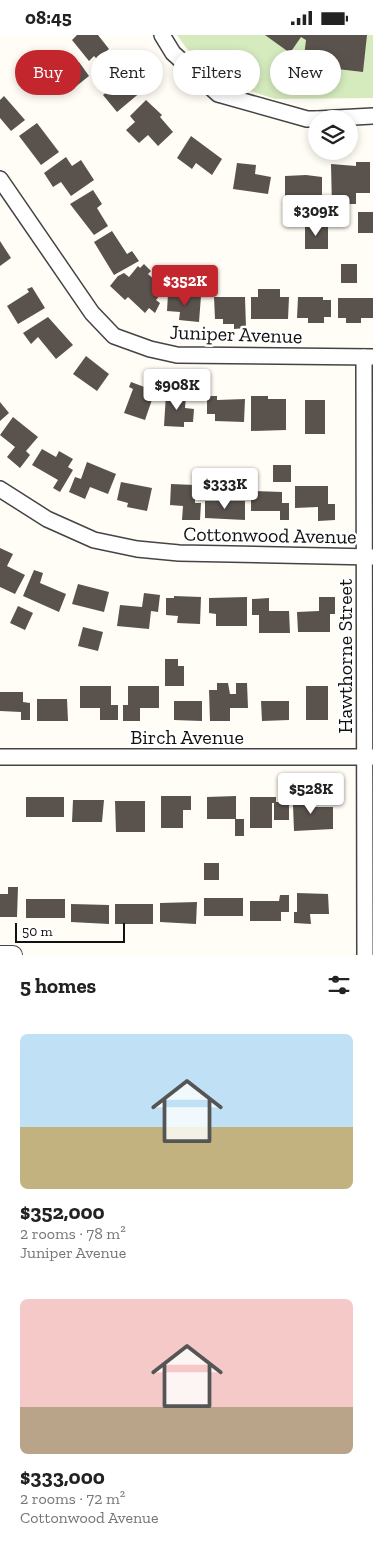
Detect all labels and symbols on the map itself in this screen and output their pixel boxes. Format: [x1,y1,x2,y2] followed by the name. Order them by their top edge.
[281,195,351,237] pin: $309K
[150,265,220,307] pin: $352K
[169,320,303,348] street label: Juniper Avenue
[142,369,212,411] pin: $908K
[190,467,260,510] pin: $333K
[183,521,357,549] street label: Cottonwood Avenue
[333,578,357,733] street label: Hawthorne Street
[130,725,244,749] street label: Birch Avenue
[276,773,346,815] pin: $528K
[15,920,125,943] scale bar

